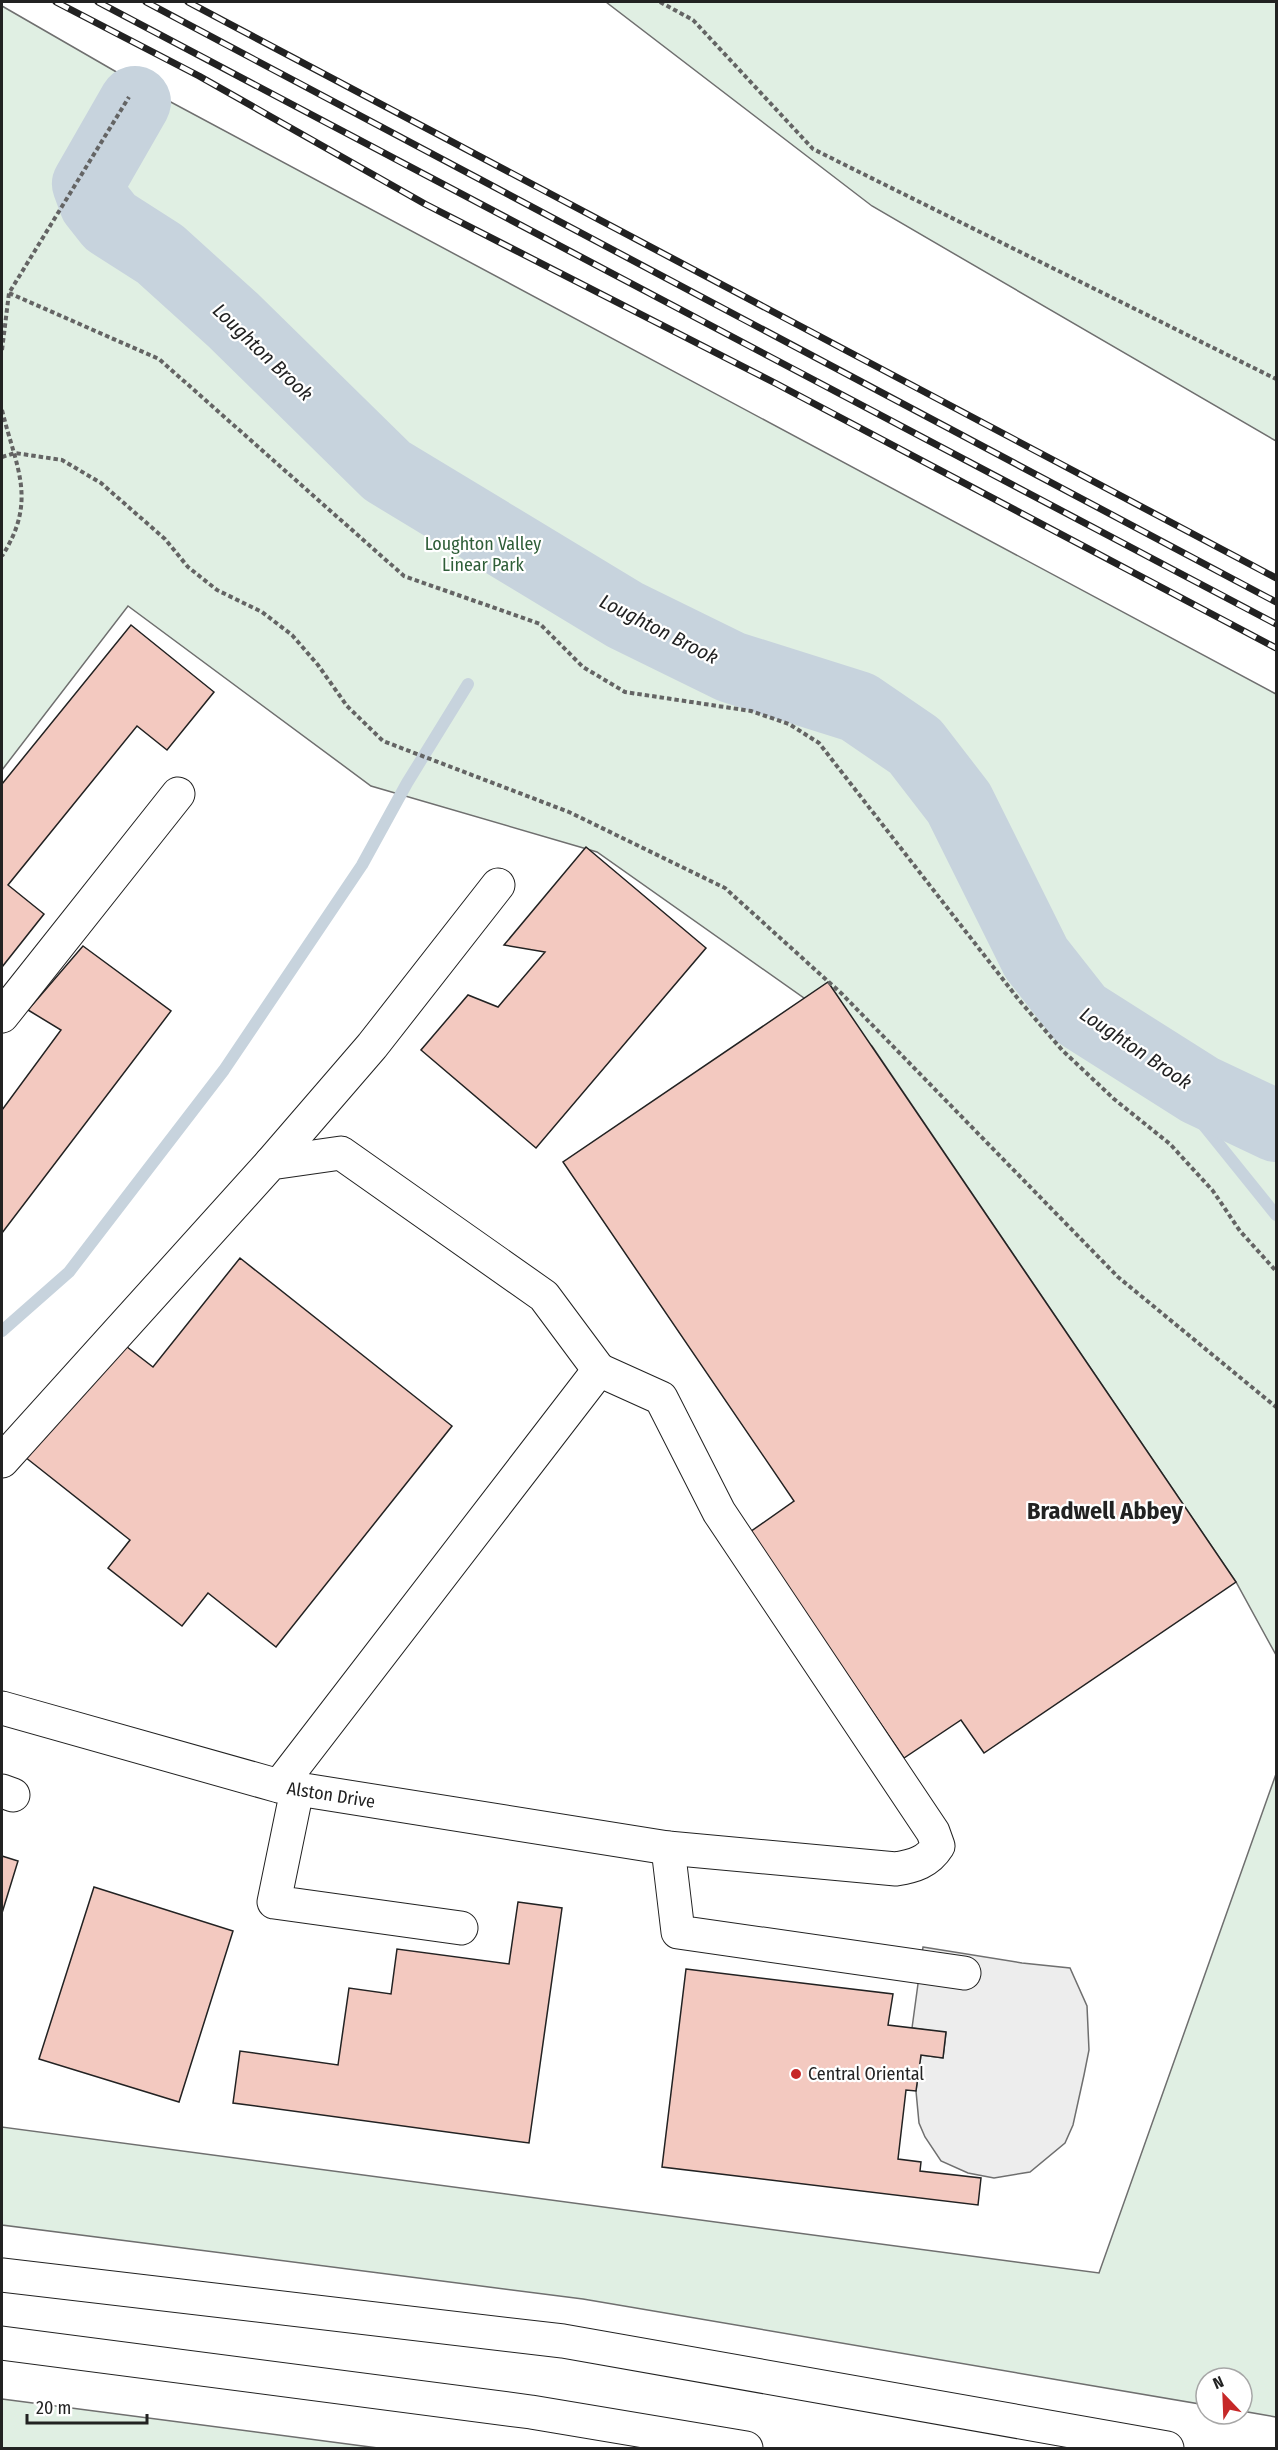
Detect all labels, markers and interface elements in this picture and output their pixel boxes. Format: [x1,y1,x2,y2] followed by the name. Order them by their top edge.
[208,298,318,406] water label: Loughton Brook
[425,533,541,576] park label: Loughton Valley Linear Park
[596,589,722,669] water label: Loughton Brook
[1075,1002,1197,1094] water label: Loughton Brook
[1027,1497,1183,1525] district label: Bradwell Abbey
[285,1777,377,1813] street label: Alston Drive
[808,2063,924,2085] place label: Central Oriental
[789,2067,803,2081] marker: Central Oriental
[1194,2366,1254,2426] north arrow
[1210,2372,1226,2393] text: N
[27,2387,147,2425] scale bar
[36,2397,71,2419] text: 20 m

